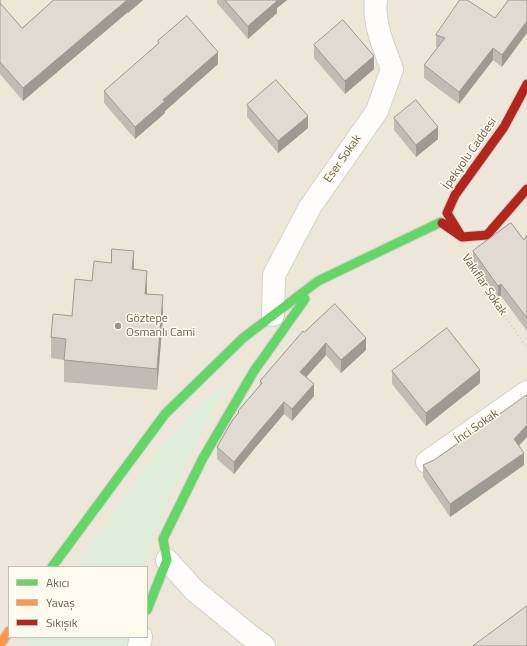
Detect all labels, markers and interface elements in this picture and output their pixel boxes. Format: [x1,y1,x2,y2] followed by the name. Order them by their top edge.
[440,115,500,193] street label: İpekyolu Caddesi
[321,132,365,186] street label: Eser Sokak
[458,252,510,318] street label: Vakıflar Sokak
[126,312,195,340] place label: Göztepe Osmanlı Cami
[113,321,123,331] marker: Göztepe Osmanlı Cami
[452,407,502,447] street label: İnci Sokak
[8,566,148,638] legend
[46,573,69,592] text: Akıcı
[46,593,75,612] text: Yavaş
[46,613,77,632] text: Sıkışık

